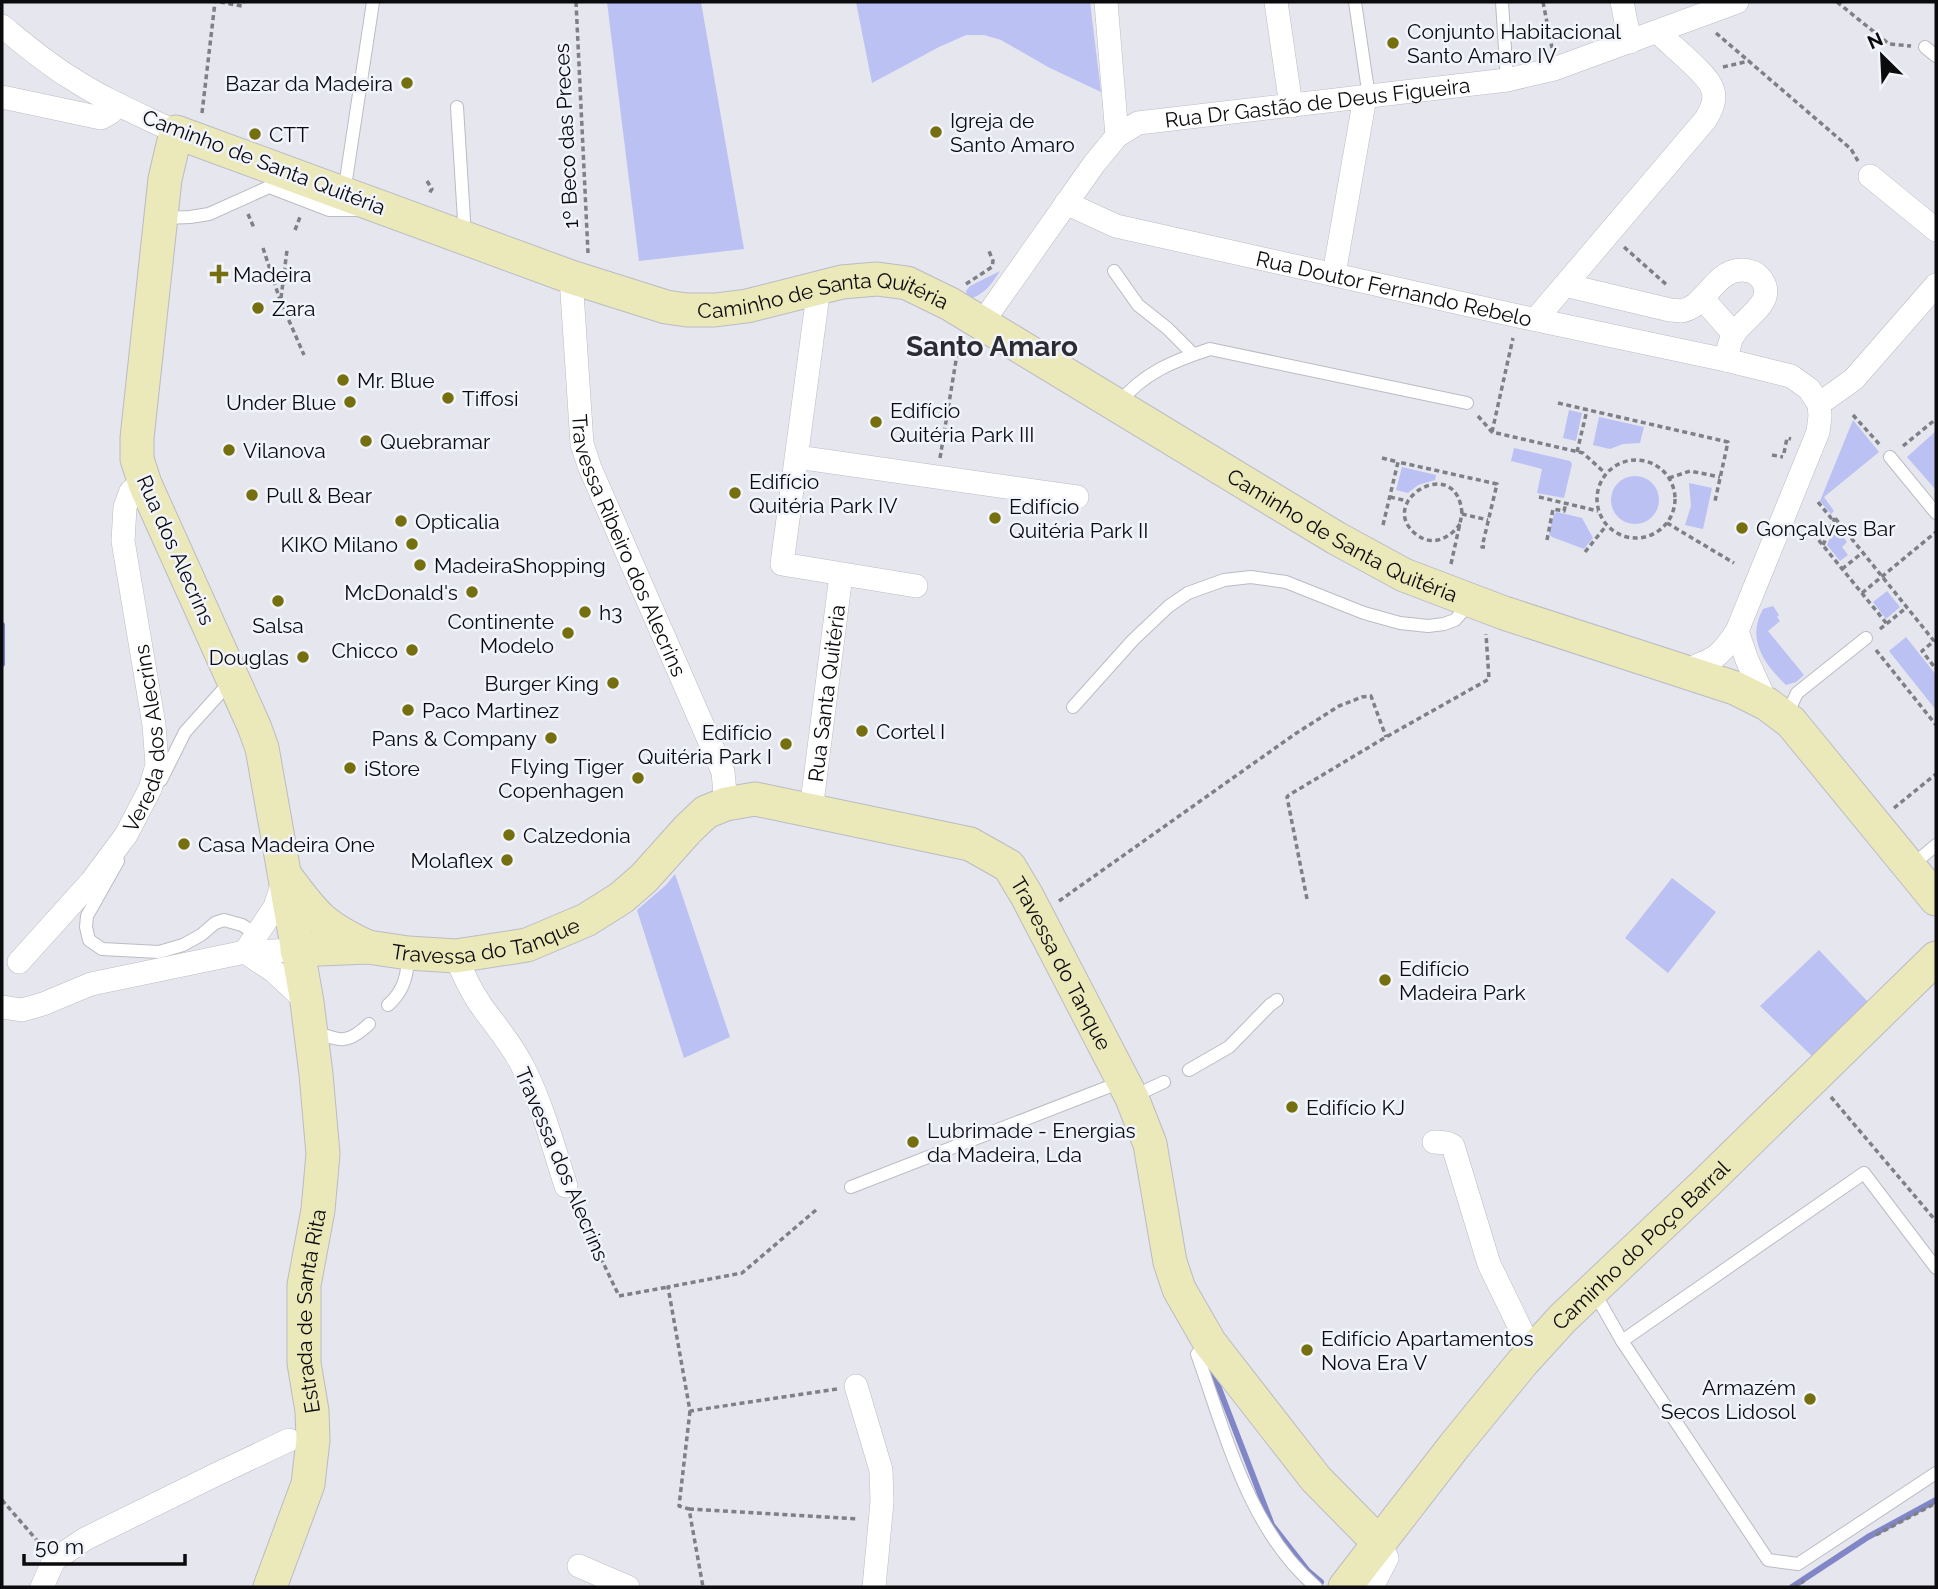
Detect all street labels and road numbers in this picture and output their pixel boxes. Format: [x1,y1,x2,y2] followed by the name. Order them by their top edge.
[549,43,583,229] street label: 1º Beco das Preces
[1163,72,1471,132] street label: Rua Dr Gastão de Deus Figueira
[139,104,389,220] street label: Caminho de Santa Quitéria
[1254,245,1534,331] street label: Rua Doutor Fernando Rebelo
[697,267,953,323] street label: Caminho de Santa Quitéria
[568,413,692,680] street label: Travessa Ribeiro dos Alecrins
[1223,463,1461,607] street label: Caminho de Santa Quitéria
[132,471,220,629] street label: Rua dos Alecrins
[802,603,850,783] street label: Rua Santa Quitéria
[117,643,170,836] street label: Vereda dos Alecrins
[1006,872,1117,1054] street label: Travessa do Tanque
[390,912,583,969] street label: Travessa do Tanque
[510,1063,614,1265] street label: Travessa dos Alecrins
[1546,1155,1735,1334] street label: Caminho do Poço Barral
[292,1207,330,1415] street label: Estrada de Santa Rita

